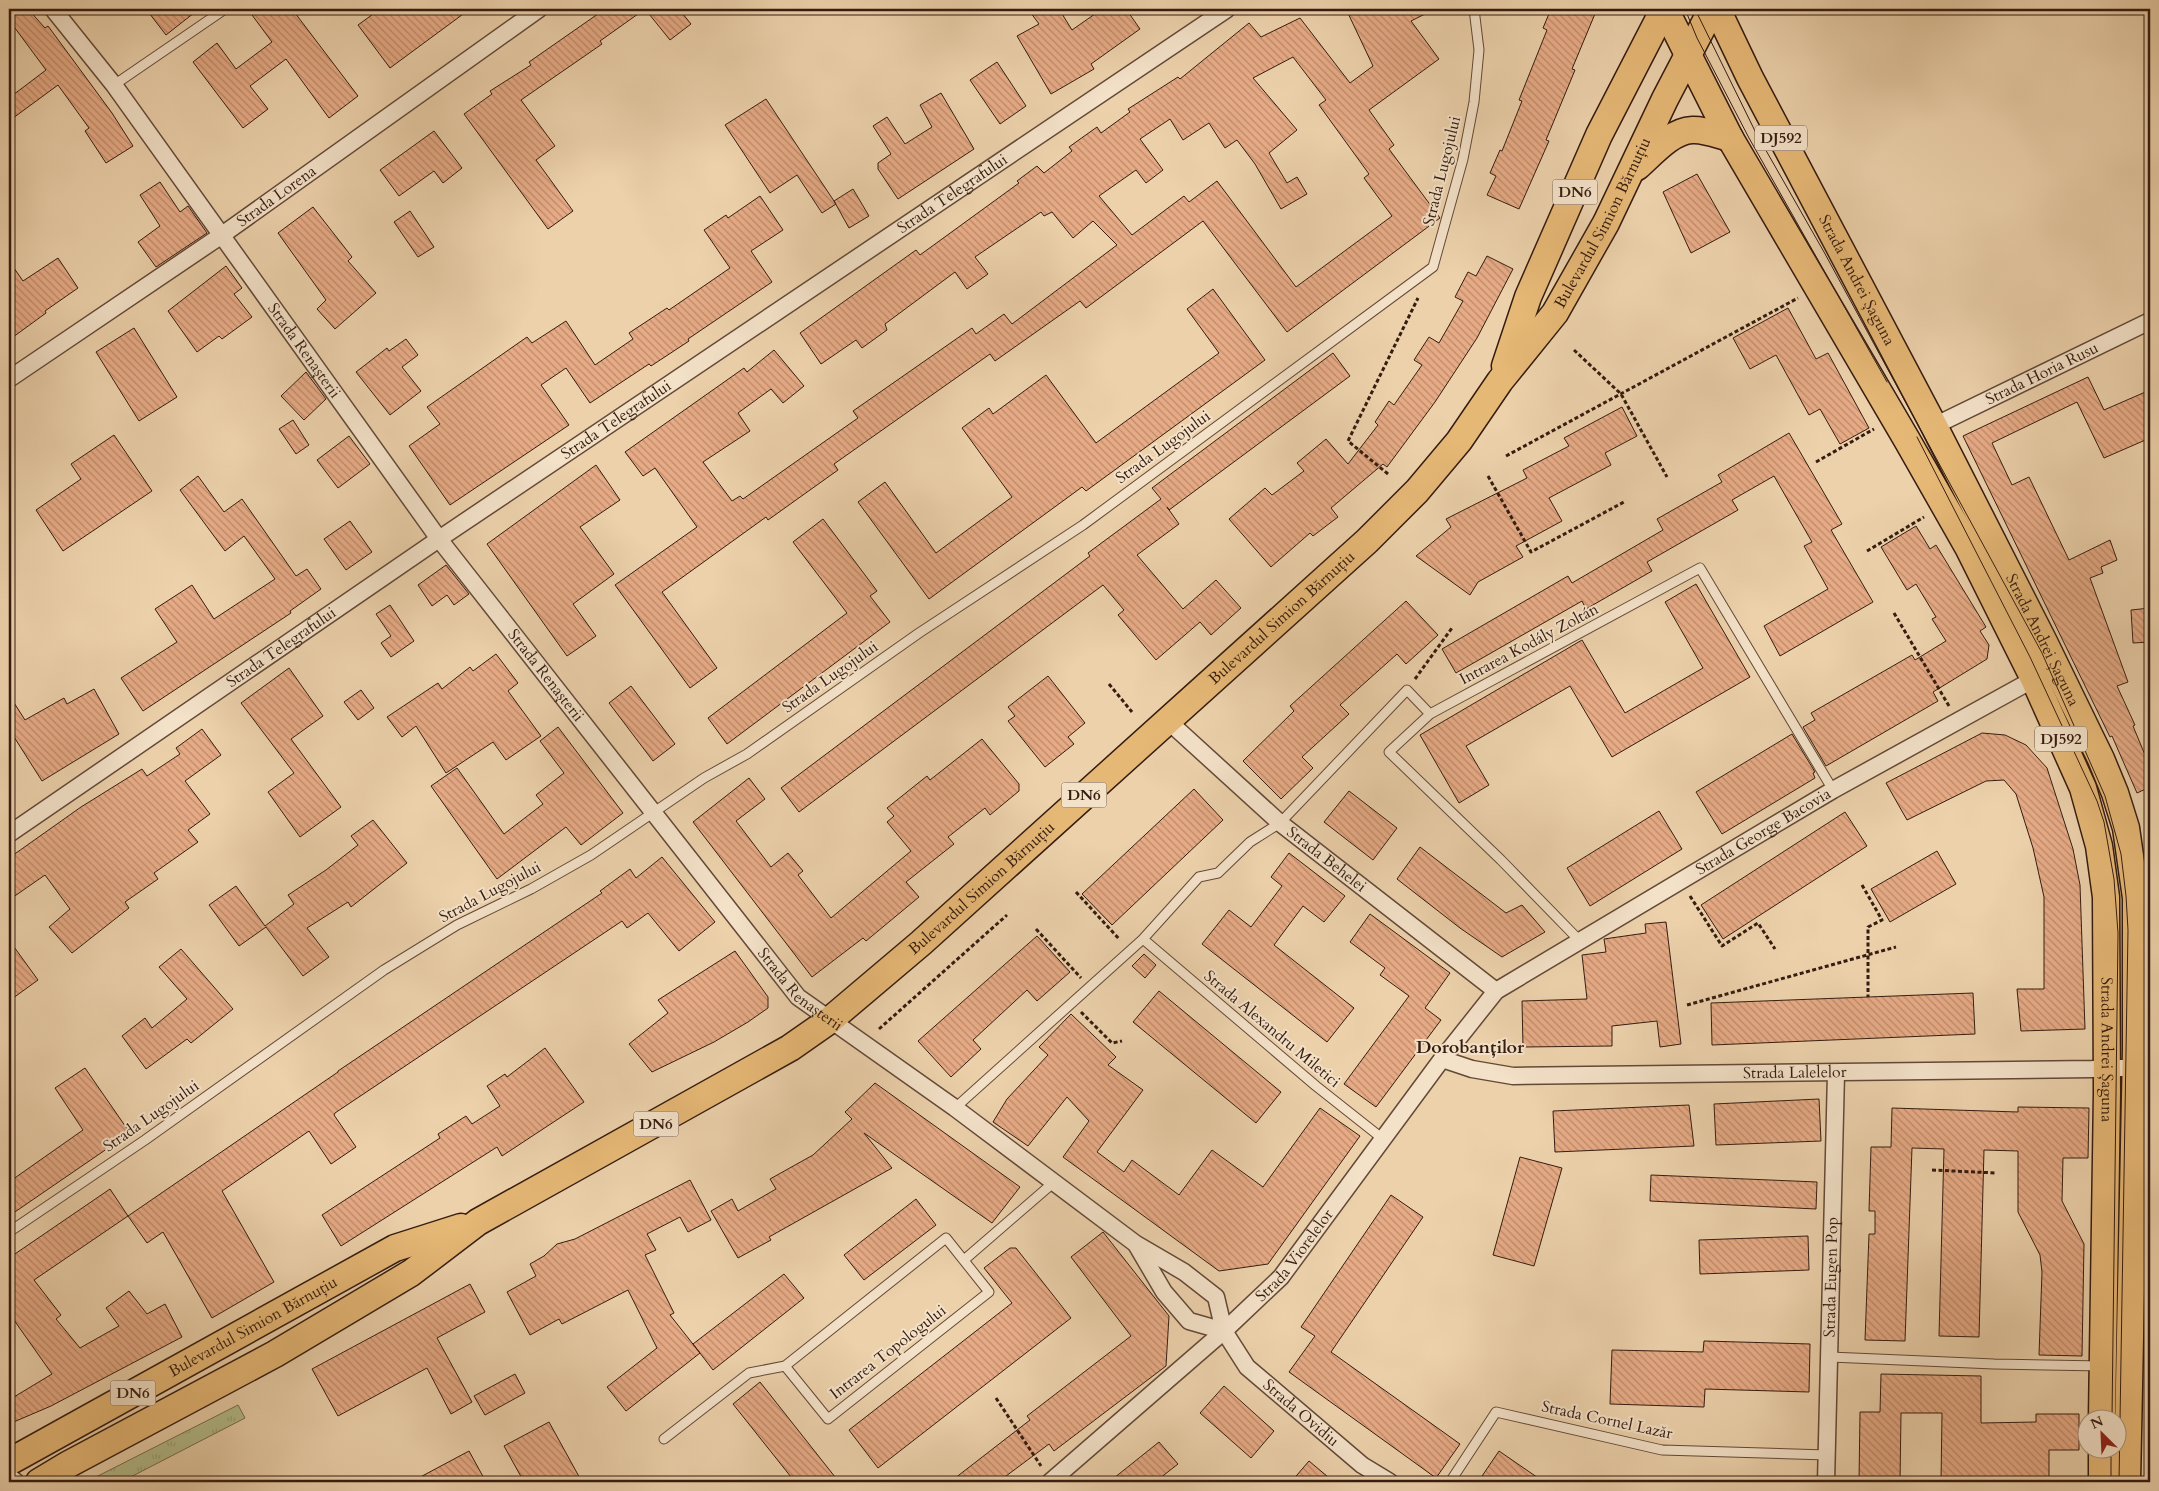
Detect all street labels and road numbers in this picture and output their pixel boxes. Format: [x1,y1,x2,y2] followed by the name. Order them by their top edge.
[1418,113,1466,228] street label: Strada Lugojului
[1755,126,1807,150] road number: DJ592
[1549,134,1656,312] street label: Bulevardul Simion Bărnuțiu
[893,148,1012,239] street label: Strada Telegrafului
[232,160,321,232] street label: Strada Lorena
[1552,180,1598,204] road number: DN6
[1813,211,1901,349] street label: Strada Andrei Șaguna
[262,298,346,403] street label: Strada Renașterii
[1982,337,2102,410] street label: Strada Horia Rusu
[557,375,676,465] street label: Strada Telegrafului
[1111,405,1215,489] street label: Strada Lugojului
[1204,546,1360,690] street label: Bulevardul Simion Bărnuțiu
[2000,570,2085,710] street label: Strada Andrei Șaguna
[1456,598,1602,690] street label: Intrarea Kodály Zoltán
[222,602,341,693] street label: Strada Telegrafului
[503,624,590,727] street label: Strada Renașterii
[778,636,883,718] street label: Strada Lugojului
[2035,726,2087,752] road number: DJ592
[1062,782,1106,808] road number: DN6
[1692,783,1835,880] street label: Strada George Bacovia
[904,816,1060,960] street label: Bulevardul Simion Bărnuțiu
[1282,821,1372,898] street label: Strada Behelei
[435,856,545,928] street label: Strada Lugojului
[752,943,848,1037] street label: Strada Renașterii
[1199,965,1345,1093] street label: Strada Alexandru Miletici
[2095,977,2118,1122] street label: Strada Andrei Șaguna
[1743,1061,1847,1084] street label: Strada Lalelelor
[99,1075,204,1157] street label: Strada Lugojului
[634,1112,678,1136] road number: DN6
[1250,1204,1339,1307] street label: Strada Viorelelor
[1819,1217,1843,1338] street label: Strada Eugen Pop
[165,1271,342,1382] street label: Bulevardul Simion Bărnuțiu
[825,1299,951,1404] street label: Intrarea Topologului
[1258,1374,1344,1452] street label: Strada Ovidiu
[110,1380,156,1406] road number: DN6
[1539,1395,1675,1445] street label: Strada Cornel Lazăr

